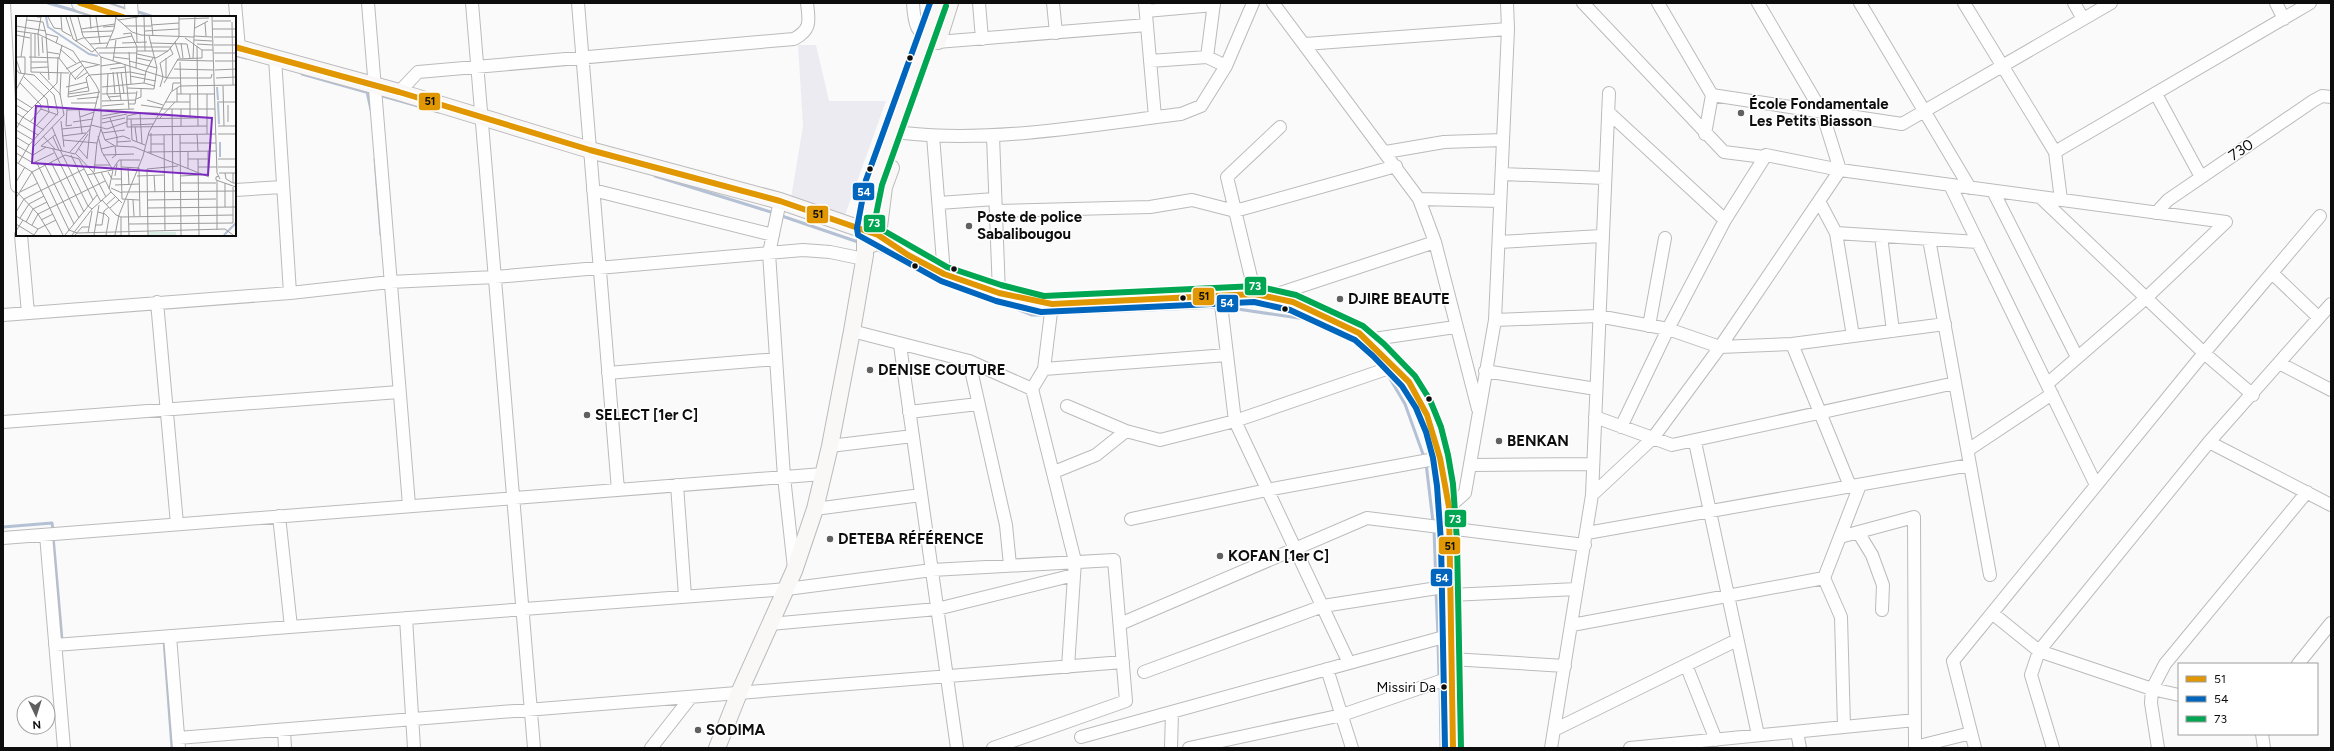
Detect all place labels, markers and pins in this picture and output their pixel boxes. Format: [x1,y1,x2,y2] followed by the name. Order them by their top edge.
[905,53,915,63] unlabelled marker
[1749,95,1889,130] place label: École Fondamentale Les Petits Biasson
[1736,108,1746,118] marker: École Fondamentale Les Petits Biasson
[865,164,875,174] unlabelled marker
[977,208,1083,243] place label: Poste de police Sabalibougou
[964,221,974,231] marker: Poste de police Sabalibougou
[910,261,920,271] unlabelled marker
[949,264,959,274] unlabelled marker
[1348,290,1450,308] place label: DJIRE BEAUTE
[1178,293,1188,303] unlabelled marker
[1335,294,1345,304] marker: DJIRE BEAUTE
[1280,304,1290,314] unlabelled marker
[878,361,1006,379] place label: DENISE COUTURE
[865,365,875,375] marker: DENISE COUTURE
[1424,394,1434,404] unlabelled marker
[595,406,698,424] place label: SELECT [1er C]
[582,410,592,420] marker: SELECT [1er C]
[1507,432,1569,450] place label: BENKAN
[1494,436,1504,446] marker: BENKAN
[838,530,984,548] place label: DETEBA RÉFÉRENCE
[825,534,835,544] marker: DETEBA RÉFÉRENCE
[1228,547,1329,565] place label: KOFAN [1er C]
[1215,551,1225,561] marker: KOFAN [1er C]
[1376,679,1436,696] place label: Missiri Da
[1439,682,1449,692] marker: Missiri Da
[706,721,766,739] place label: SODIMA
[693,725,703,735] marker: SODIMA

